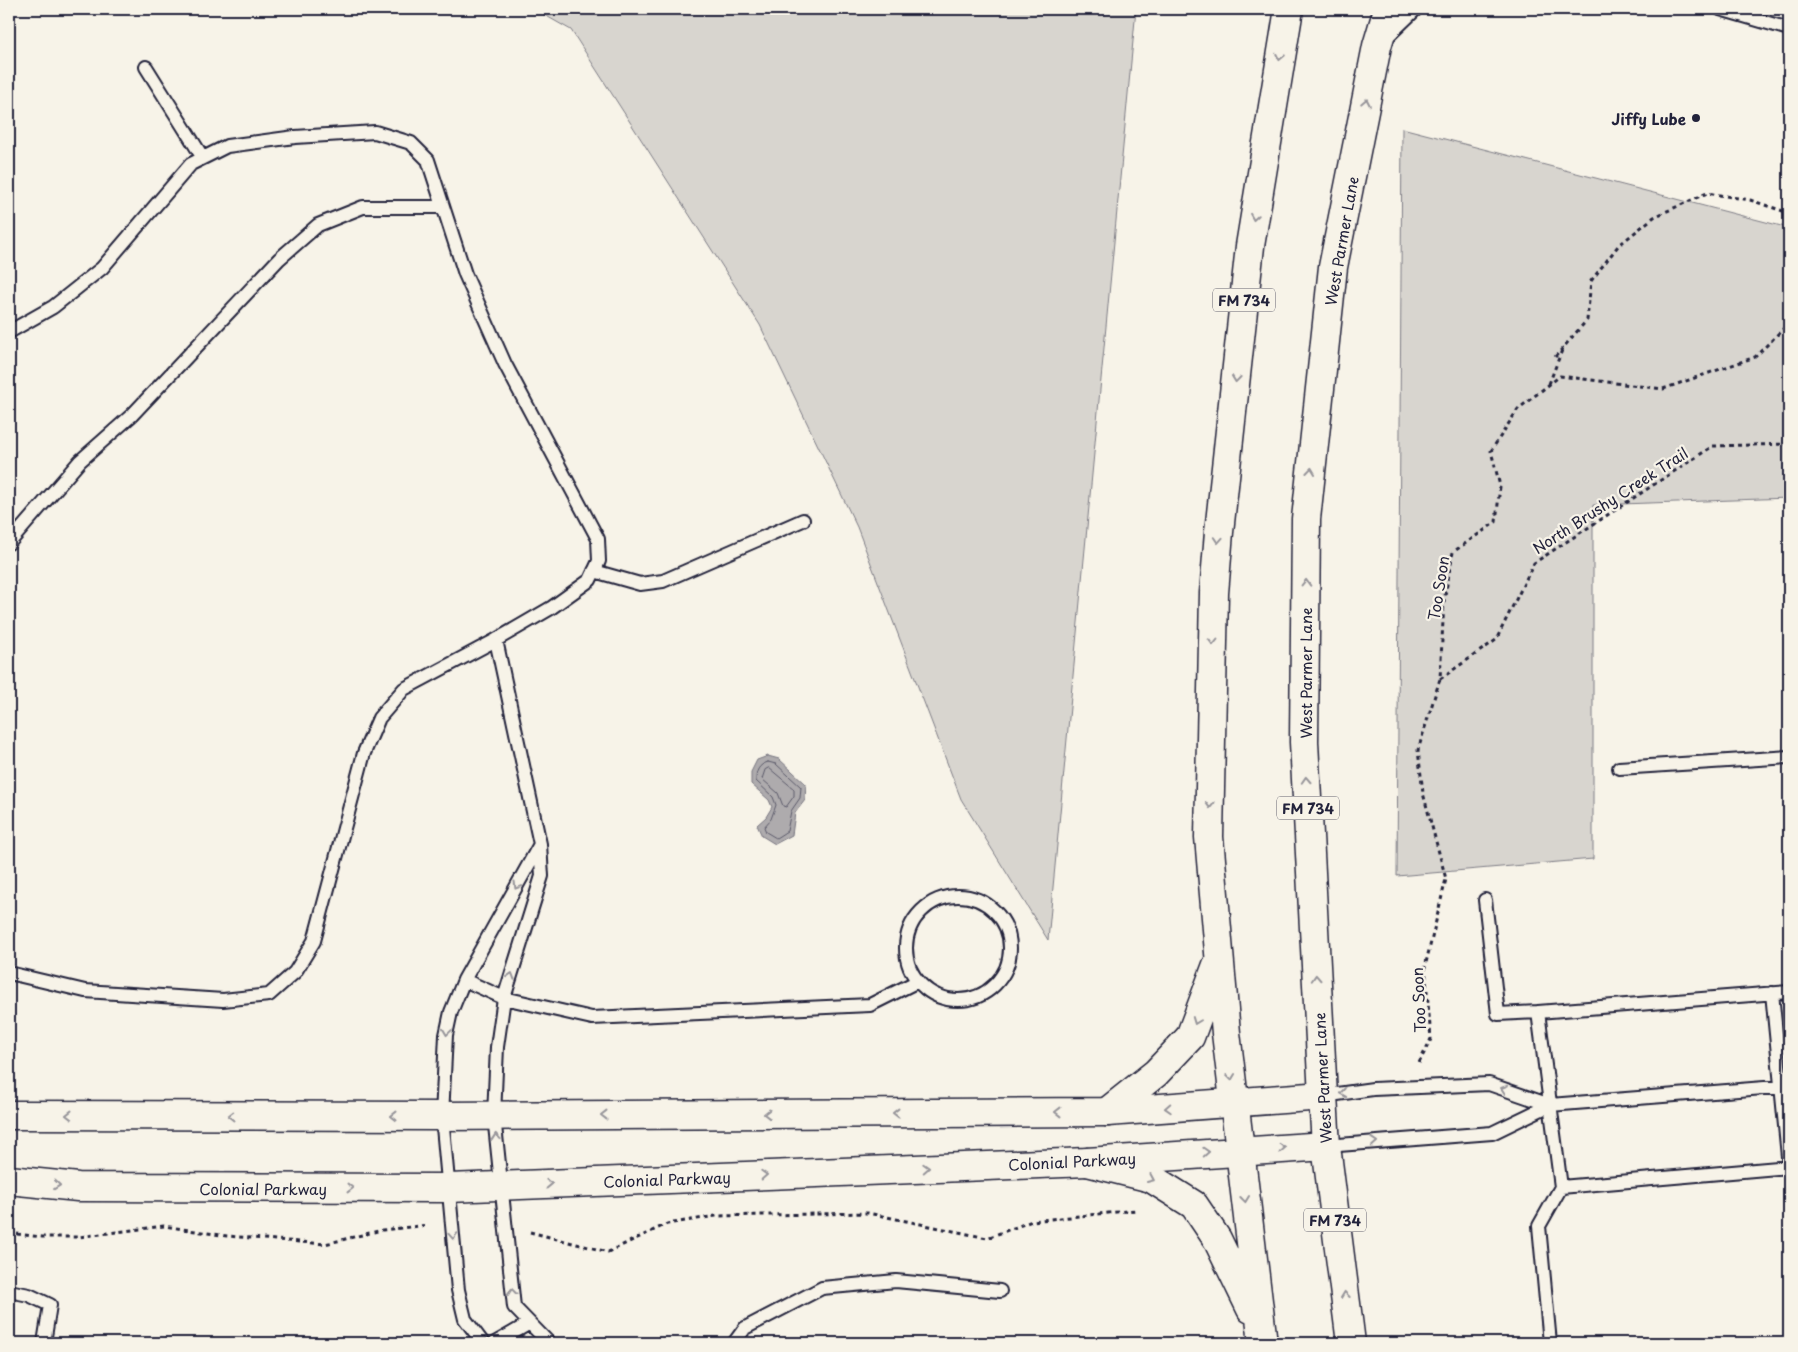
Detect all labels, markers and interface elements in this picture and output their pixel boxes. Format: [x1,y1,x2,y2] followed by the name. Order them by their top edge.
[1275,52,1285,61] one-way arrow
[1361,98,1371,107] one-way arrow
[1611,107,1686,130] place label: Jiffy Lube
[1690,112,1702,124] marker: Jiffy Lube
[1318,175,1364,307] street label: West Parmer Lane
[1250,213,1260,221] one-way arrow
[1213,288,1275,312] road number: FM 734
[1230,375,1241,383] one-way arrow
[1528,441,1692,559] street label: North Brushy Creek Trail
[1306,466,1317,474] one-way arrow
[1213,536,1224,544] one-way arrow
[1422,554,1454,622] street label: Too Soon
[1301,579,1311,586] one-way arrow
[1294,608,1317,738] street label: West Parmer Lane
[1208,638,1218,646] one-way arrow
[1301,776,1312,784] one-way arrow
[1277,796,1339,820] road number: FM 734
[1205,801,1215,809] one-way arrow
[513,881,523,890] one-way arrow
[1405,967,1431,1033] street label: Too Soon
[505,972,515,980] one-way arrow
[1311,973,1322,981] one-way arrow
[1307,1012,1337,1144] street label: West Parmer Lane
[1192,1016,1202,1025] one-way arrow
[443,1028,453,1036] one-way arrow
[1225,1074,1236,1082] one-way arrow
[1500,1085,1509,1095] one-way arrow
[1339,1088,1347,1098] one-way arrow
[1164,1103,1172,1114] one-way arrow
[1054,1107,1062,1117] one-way arrow
[892,1108,900,1118] one-way arrow
[762,1109,770,1119] one-way arrow
[64,1110,72,1120] one-way arrow
[600,1110,608,1120] one-way arrow
[227,1111,234,1121] one-way arrow
[389,1111,397,1121] one-way arrow
[491,1132,502,1140] one-way arrow
[1370,1136,1378,1147] one-way arrow
[1278,1143,1286,1154] one-way arrow
[1008,1146,1136,1176] street label: Colonial Parkway
[1202,1147,1210,1158] one-way arrow
[923,1163,931,1174] one-way arrow
[603,1165,731,1193] street label: Colonial Parkway
[760,1170,768,1181] one-way arrow
[1146,1173,1155,1184] one-way arrow
[199,1177,327,1200] street label: Colonial Parkway
[545,1178,553,1189] one-way arrow
[54,1179,62,1190] one-way arrow
[347,1183,355,1193] one-way arrow
[1239,1195,1249,1203] one-way arrow
[1304,1208,1366,1232] road number: FM 734
[448,1233,459,1241] one-way arrow
[507,1287,518,1295] one-way arrow
[1340,1291,1351,1299] one-way arrow

